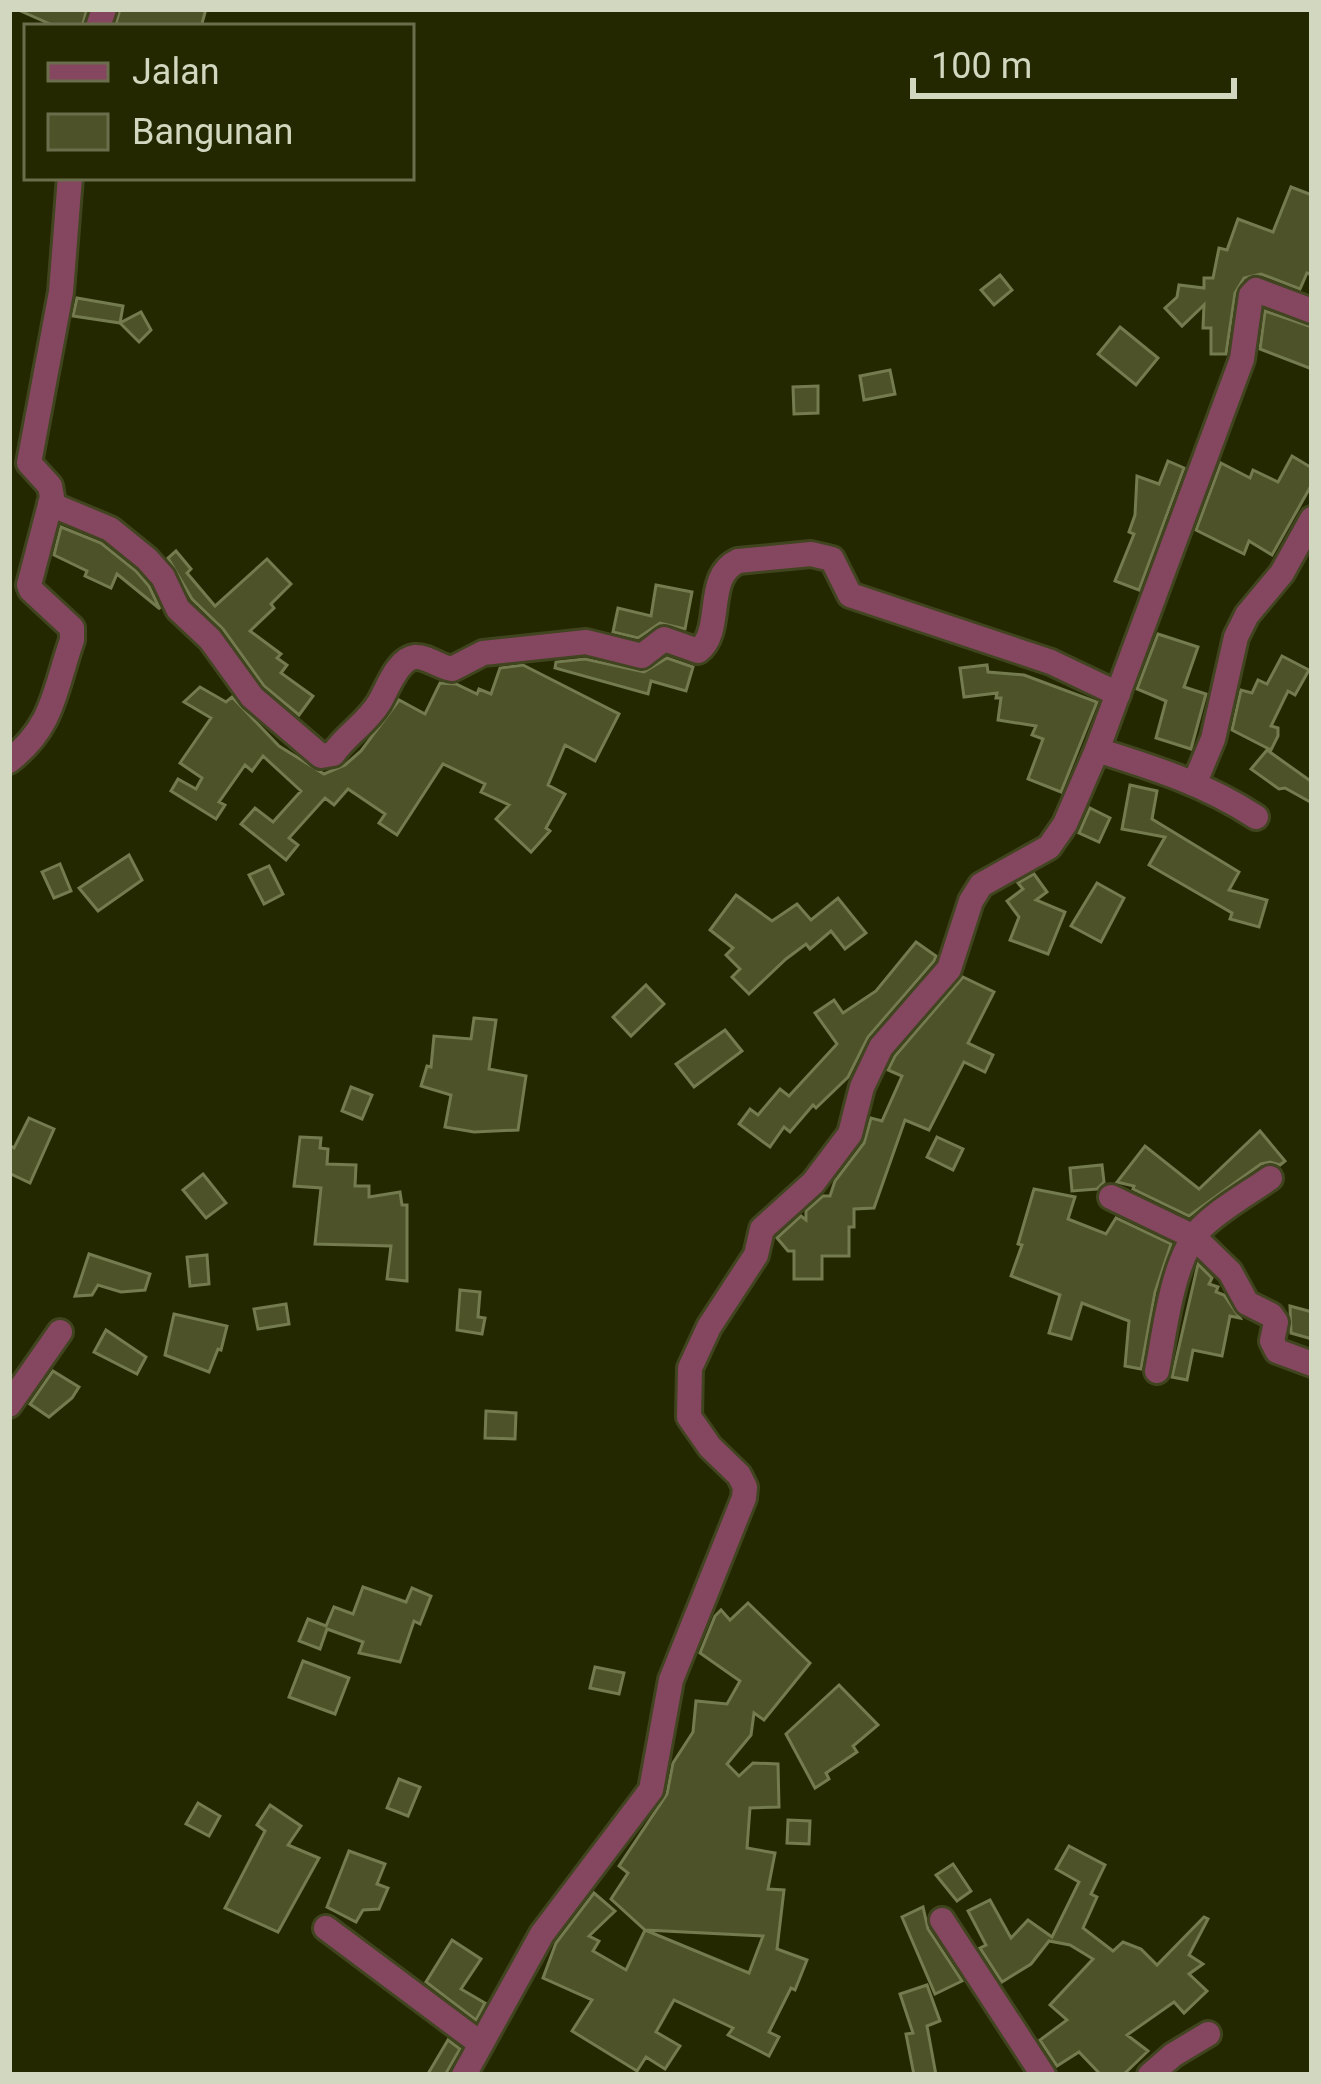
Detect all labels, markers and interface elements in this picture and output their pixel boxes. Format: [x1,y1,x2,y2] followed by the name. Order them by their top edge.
[24,24,414,180] legend
[913,24,1234,98] scale bar
[931,45,1032,87] text: 100 m
[132,51,220,93] text: Jalan
[132,111,293,153] text: Bangunan

